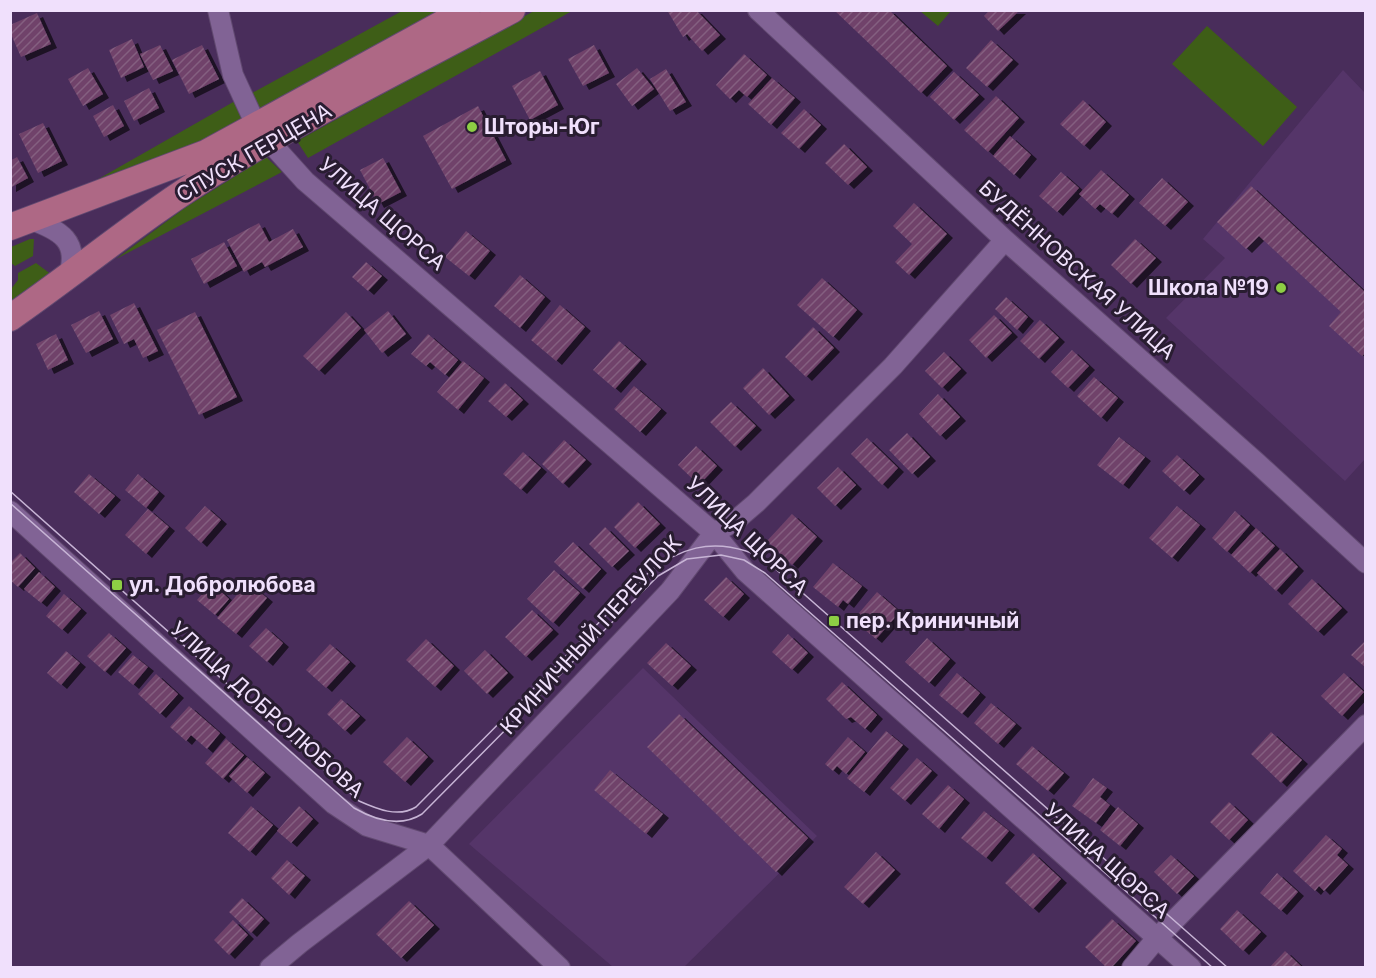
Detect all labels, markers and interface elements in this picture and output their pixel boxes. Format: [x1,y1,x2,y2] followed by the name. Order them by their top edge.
[172,98,336,207] street label: СПУСК ГЕРЦЕНА
[484,114,600,139] place label: Шторы-Юг
[465,120,479,134] marker: Шторы-Юг
[314,152,451,275] street label: УЛИЦА ЩОРСА
[974,174,1181,364] street label: БУДЁННОВСКАЯ УЛИЦА
[1148,275,1269,300] place label: Школа №19
[1274,281,1288,295] marker: Школа №19
[681,471,813,600] street label: УЛИЦА ЩОРСА
[494,530,686,739] street label: КРИНИЧНЫЙ ПЕРЕУЛОК
[129,572,316,597] place label: ул. Добролюбова
[110,578,124,592] marker: ул. Добролюбова
[846,608,1019,633] place label: пер. Криничный
[827,614,841,628] marker: пер. Криничный
[166,616,369,803] street label: УЛИЦА ДОБРОЛЮБОВА
[1040,798,1175,923] street label: УЛИЦА ЩОРСА

